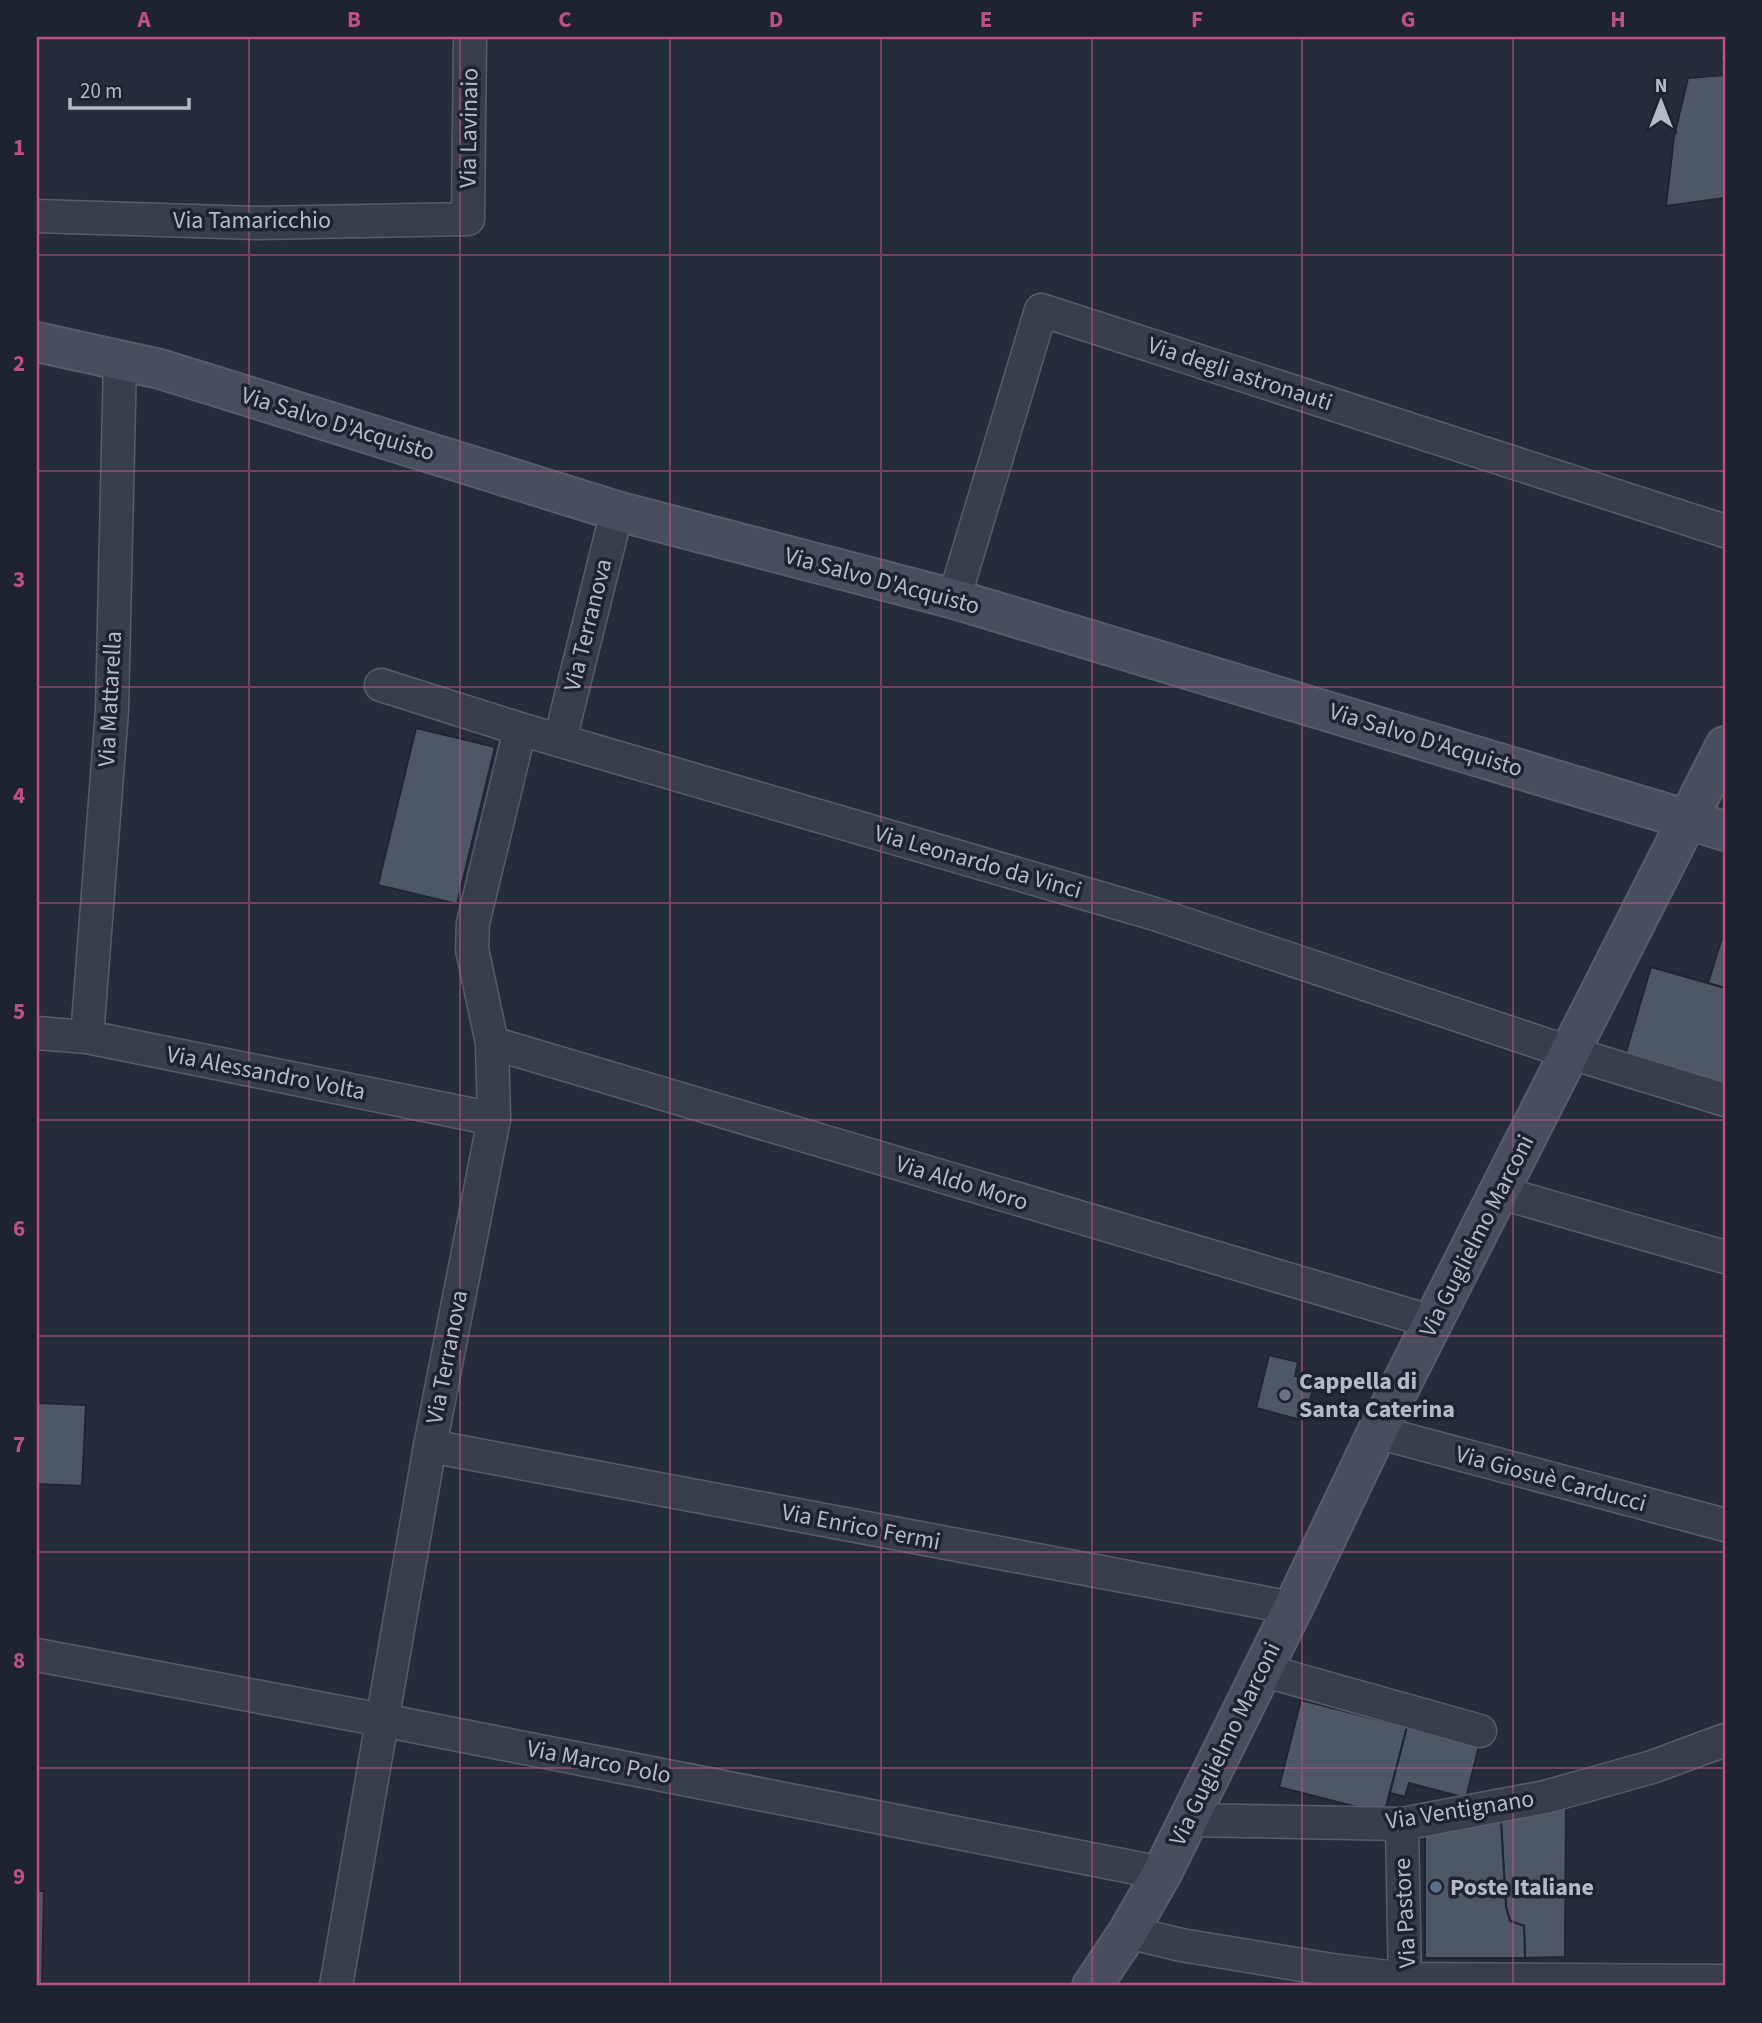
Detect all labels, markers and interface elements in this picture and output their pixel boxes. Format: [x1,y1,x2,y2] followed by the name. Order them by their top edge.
[136,3,151,36] text: A
[347,3,361,36] text: B
[558,3,572,36] text: C
[769,3,783,36] text: D
[980,3,992,36] text: E
[1191,3,1203,36] text: F
[1401,3,1415,36] text: G
[1610,3,1626,36] text: H
[70,66,189,110] scale bar
[1626,66,1696,136] north arrow
[450,68,488,188] street label: Via Lavinaio
[1655,73,1667,100] text: N
[80,76,122,106] text: 20 m
[13,131,25,164] text: 1
[173,203,331,238] street label: Via Tamaricchio
[1143,328,1337,420] street label: Via degli astronauti
[13,347,25,380] text: 2
[237,378,439,470] street label: Via Salvo D'Acquisto
[781,538,983,624] street label: Via Salvo D'Acquisto
[555,555,621,695] street label: Via Terranova
[13,563,25,596] text: 3
[89,630,131,768] street label: Via Mattarella
[1325,694,1527,786] street label: Via Salvo D'Acquisto
[13,779,25,812] text: 4
[870,816,1086,908] street label: Via Leonardo da Vinci
[13,995,25,1028] text: 5
[164,1037,368,1109] street label: Via Alessandro Volta
[1411,1129,1543,1343] street label: Via Guglielmo Marconi
[891,1146,1033,1220] street label: Via Aldo Moro
[13,1212,25,1245] text: 6
[417,1287,477,1427] street label: Via Terranova
[1299,1364,1455,1427] place label: Cappella di Santa Caterina
[1277,1387,1293,1403] marker: Cappella di Santa Caterina
[13,1428,25,1461] text: 7
[1452,1437,1650,1521] street label: Via Giosuè Carducci
[779,1494,943,1560] street label: Via Enrico Fermi
[1160,1636,1290,1852] street label: Via Guglielmo Marconi
[13,1644,25,1677] text: 8
[524,1731,674,1793] street label: Via Marco Polo
[1383,1781,1537,1839] street label: Via Ventignano
[1385,1857,1425,1969] street label: Via Pastore
[13,1860,25,1893] text: 9
[1450,1870,1594,1905] place label: Poste Italiane
[1428,1879,1444,1895] marker: Poste Italiane

